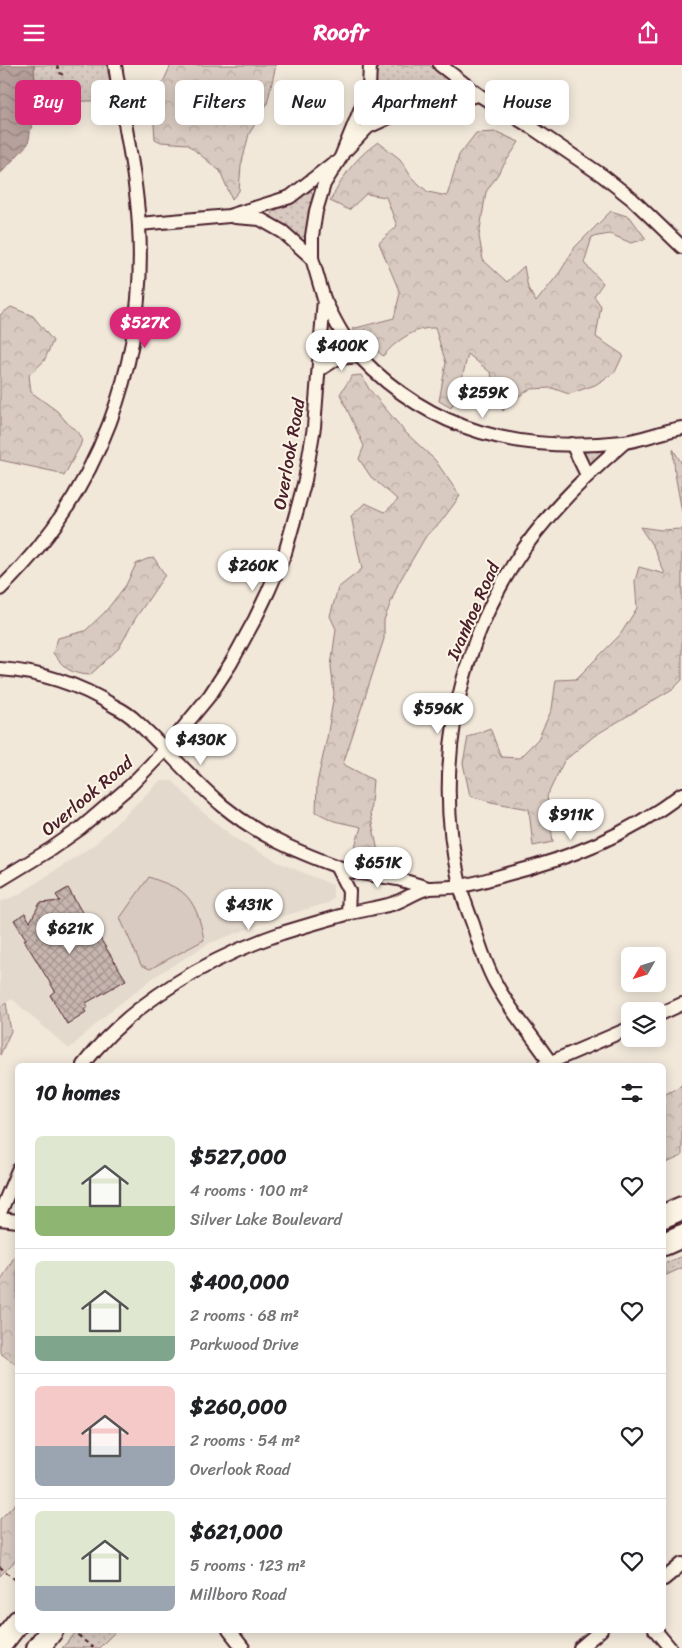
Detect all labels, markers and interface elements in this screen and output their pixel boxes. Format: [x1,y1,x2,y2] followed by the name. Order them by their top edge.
[314,13,368,52] text: Roofr
[20,19,48,47] icon: menu
[634,19,662,47] icon: share
[15,80,81,125] chip: Buy
[91,80,165,125] chip: Rent
[175,80,264,125] chip: Filters
[274,80,344,125] chip: New
[354,80,475,125] chip: Apartment
[485,80,569,125] chip: House
[110,307,180,349] pin: $527K
[121,308,169,337] text: $527K
[307,329,377,372] pin: $400K
[317,331,367,360] text: $400K
[448,377,518,419] pin: $259K
[458,378,508,407] text: $259K
[263,394,315,512] street label: Overlook Road
[218,549,288,592] pin: $260K
[229,551,277,580] text: $260K
[437,555,510,666] street label: Ivanhoe Road
[403,693,473,735] pin: $596K
[413,694,463,723] text: $596K
[166,723,236,766] pin: $430K
[176,725,226,754] text: $430K
[34,747,142,844] street label: Overlook Road
[536,799,606,841] pin: $911K
[549,800,593,829] text: $911K
[343,847,413,889] pin: $651K
[355,848,401,877] text: $651K
[214,889,284,931] pin: $431K
[226,890,272,919] text: $431K
[35,913,105,955] pin: $621K
[47,914,93,943] text: $621K
[621,947,666,993] north arrow
[621,947,666,1047] map controls
[621,1002,666,1047] button: layers
[35,1074,120,1112] text: 10 homes
[618,1079,646,1107] icon: filters
[190,1138,287,1176] text: $527,000
[75,1156,135,1216] icon: home
[618,1172,646,1200] icon: heart
[190,1176,308,1205] text: 4 rooms · 100 m²
[190,1205,342,1234] text: Silver Lake Boulevard
[190,1263,289,1301] text: $400,000
[75,1281,135,1341] icon: home
[618,1297,646,1325] icon: heart
[190,1301,299,1330] text: 2 rooms · 68 m²
[190,1330,299,1359] text: Parkwood Drive
[190,1388,287,1426] text: $260,000
[75,1406,135,1466] icon: home
[618,1422,646,1450] icon: heart
[190,1426,300,1455] text: 2 rooms · 54 m²
[190,1455,290,1484] text: Overlook Road
[190,1513,283,1551] text: $621,000
[75,1531,135,1591] icon: home
[618,1547,646,1575] icon: heart
[190,1551,306,1580] text: 5 rooms · 123 m²
[190,1580,286,1609] text: Millboro Road

